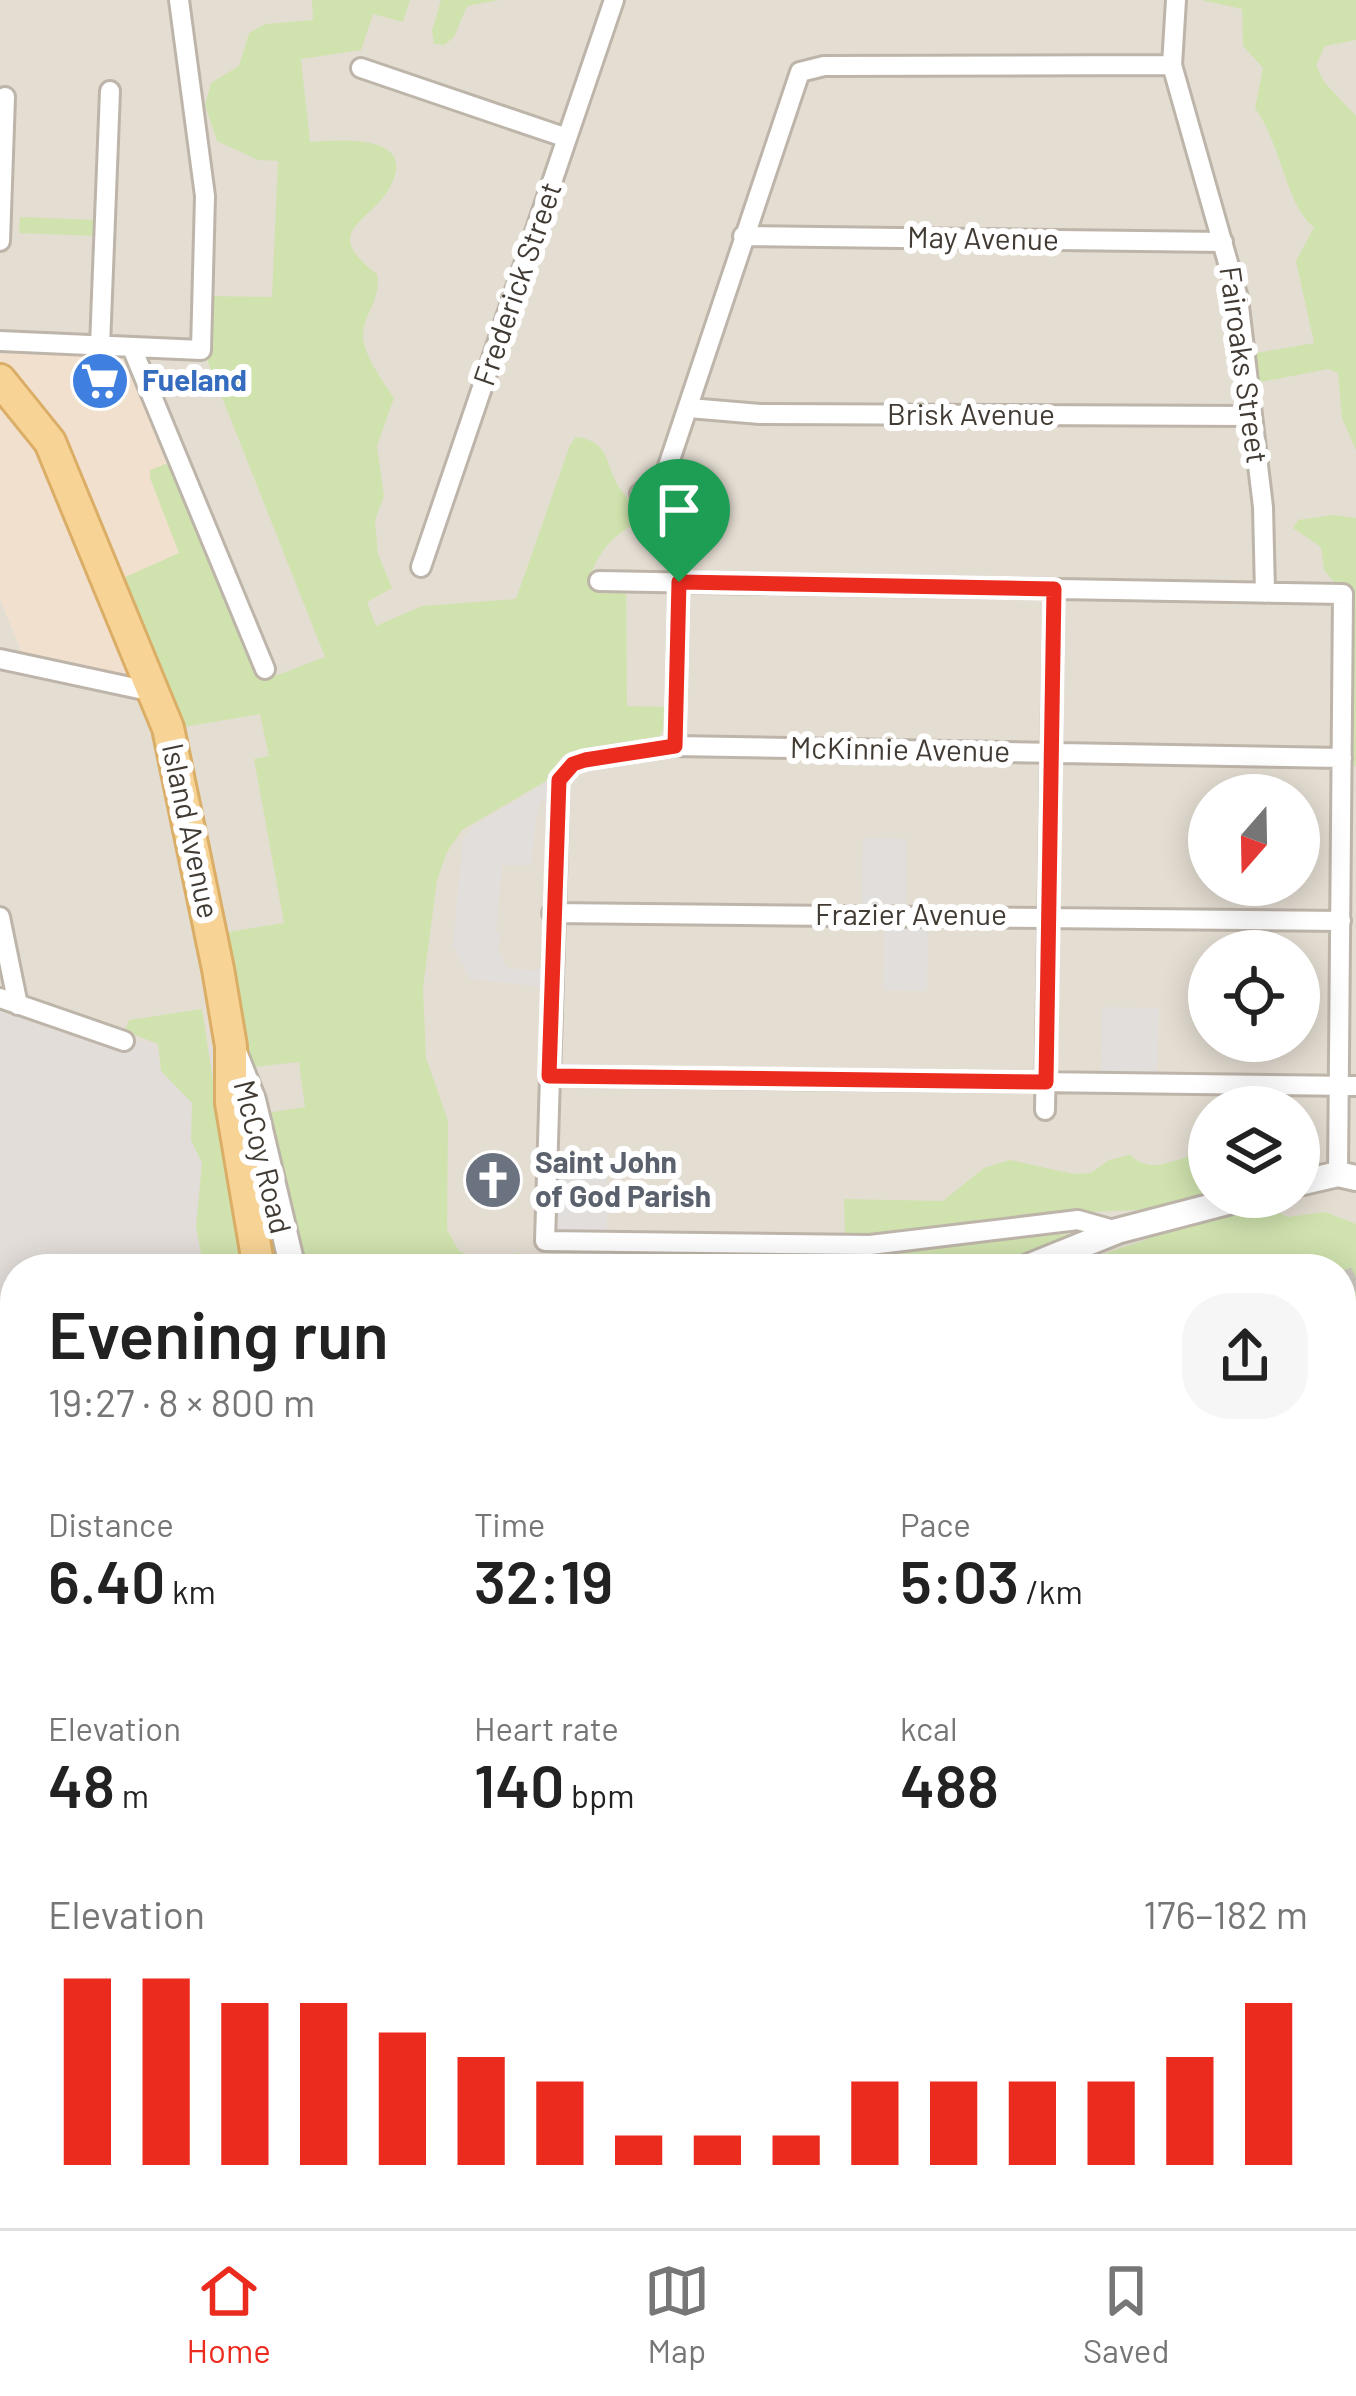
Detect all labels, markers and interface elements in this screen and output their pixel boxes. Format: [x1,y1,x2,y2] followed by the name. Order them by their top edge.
[464,177,568,390] street label: Frederick Street
[907,218,1059,256] street label: May Avenue
[1213,264,1277,466] street label: Fairoaks Street
[69,350,131,412] supermarket icon: Fueland
[142,361,247,397] place label: Fueland
[887,395,1055,431] street label: Brisk Avenue
[628,459,730,582] pin
[646,477,712,543] icon: arrive
[790,728,1011,768] street label: McKinnie Avenue
[156,740,228,921] street label: Island Avenue
[1188,774,1320,906] north arrow
[1188,774,1320,1218] map controls
[815,895,1007,931] street label: Frazier Avenue
[1188,930,1320,1062] button: locate
[227,1076,300,1237] street label: McCoy Road
[1188,1086,1320,1218] button: layers
[535,1143,711,1213] place label: Saint John of God Parish
[462,1149,524,1211] church icon: Saint John of God Parish
[48,1293,389,1372] text: Evening run
[1182,1293,1308,1419] button: share
[48,1378,315,1425] text: 19:27 · 8 × 800 m
[48,1504,174,1544] text: Distance
[474,1504,545,1544] text: Time
[900,1504,971,1544] text: Pace
[48,1544,165,1616] text: 6.40
[474,1544,613,1616] text: 32:19
[900,1544,1019,1616] text: 5:03
[165,1571,216,1611] text: km
[1019,1571,1083,1611] text: /km
[48,1708,181,1748] text: Elevation
[474,1708,619,1748] text: Heart rate
[900,1708,958,1748] text: kcal
[48,1748,115,1820] text: 48
[474,1748,564,1820] text: 140
[900,1748,999,1820] text: 488
[115,1775,149,1815] text: m
[564,1775,635,1815] text: bpm
[48,1890,205,1937] text: Elevation
[1143,1890,1308,1937] text: 176–182 m
[187,2258,271,2370] tab: Home
[644,2258,710,2370] tab: Map
[1083,2258,1169,2370] tab: Saved

